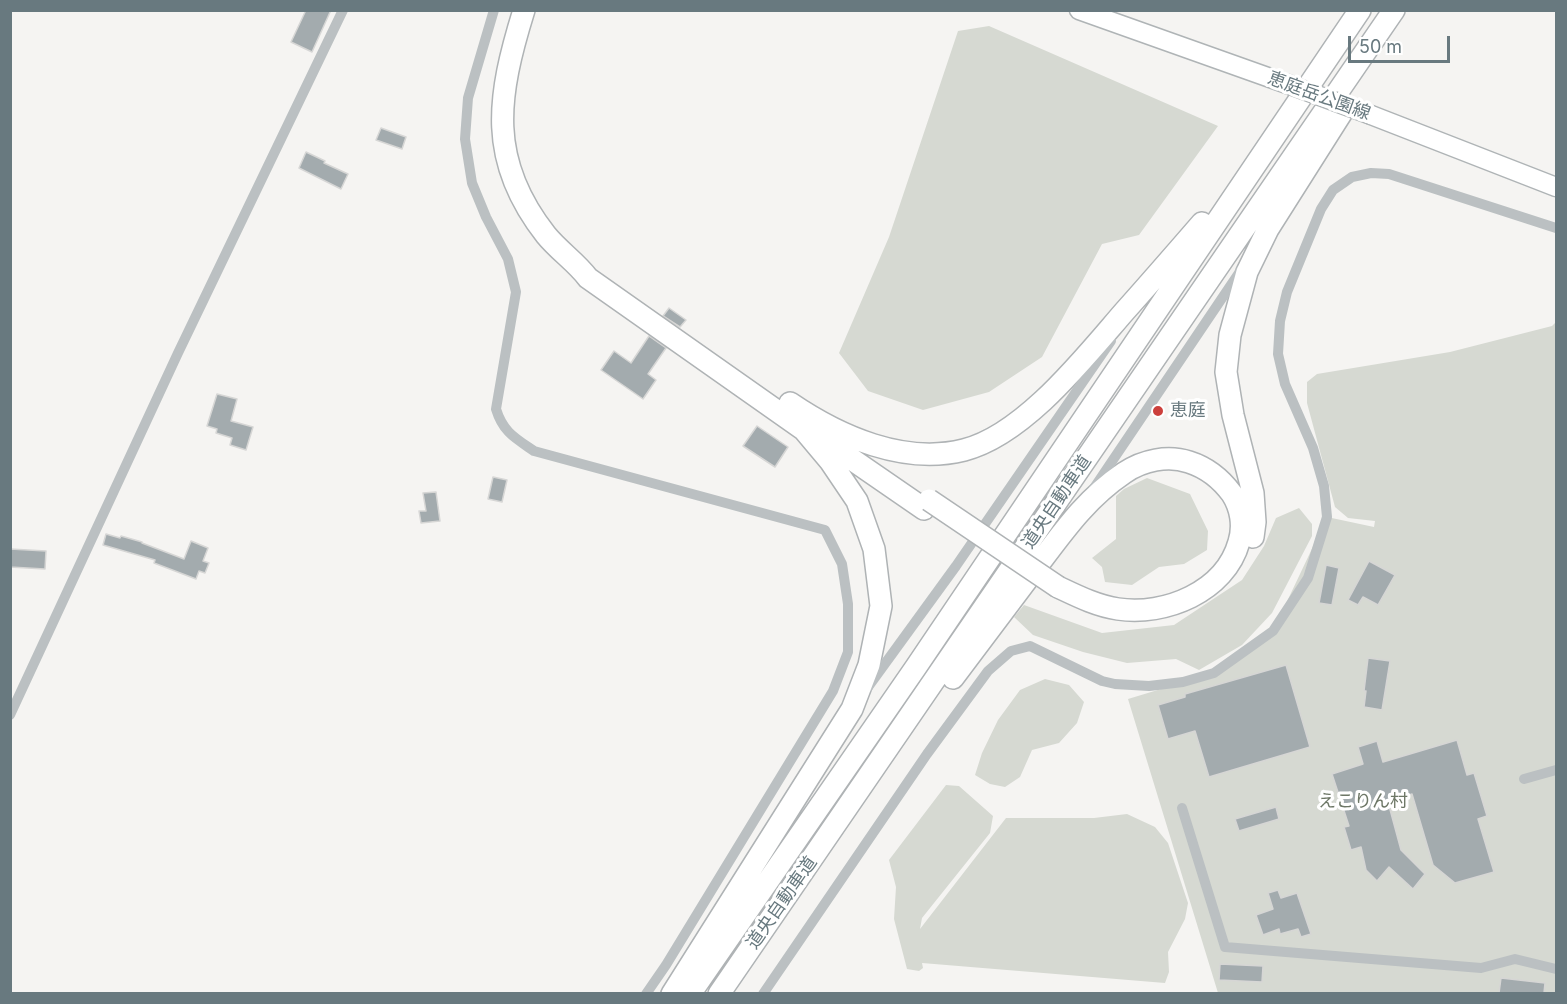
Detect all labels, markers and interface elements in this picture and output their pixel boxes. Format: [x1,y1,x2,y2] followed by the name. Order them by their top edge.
[1351,24,1453,62] scale bar
[1359,36,1402,57] text: 50 m
[1265,67,1373,125] street label: 恵庭岳公園線
[1170,400,1206,422] place label: 恵庭
[1151,404,1165,418] marker: 恵庭
[1018,451,1096,553] street label: 道央自動車道
[1318,791,1408,813] park label: えこりん村
[742,853,822,953] street label: 道央自動車道

